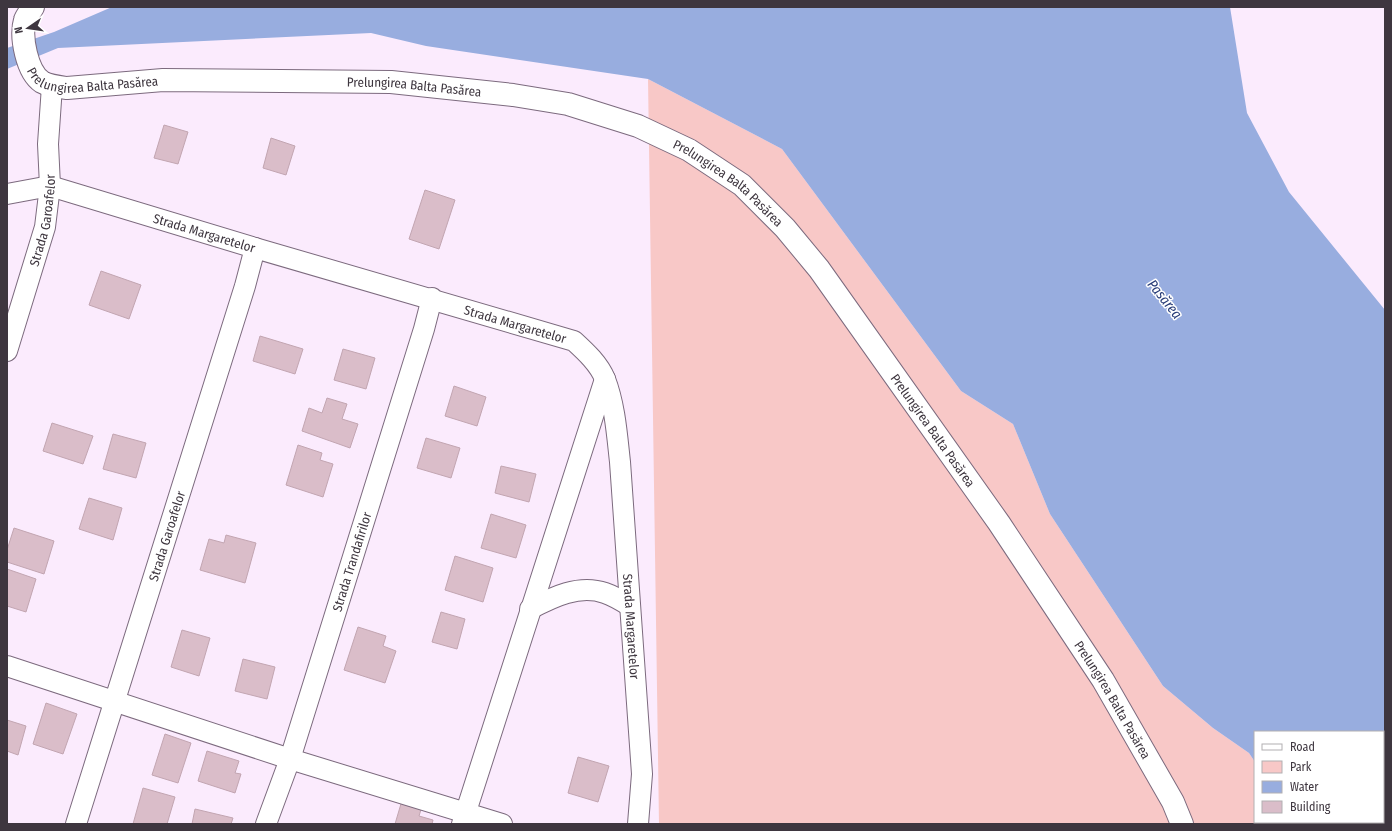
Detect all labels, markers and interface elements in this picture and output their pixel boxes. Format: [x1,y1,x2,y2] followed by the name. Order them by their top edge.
[8,8,48,48] north arrow
[12,25,26,35] text: N
[24,65,159,96] street label: Prelungirea Balta Pasărea
[347,75,482,100] street label: Prelungirea Balta Pasărea
[671,137,786,230] street label: Prelungirea Balta Pasărea
[26,173,58,268] street label: Strada Garoafelor
[151,211,257,256] street label: Strada Margaretelor
[1144,276,1186,322] water label: Pasărea
[462,302,568,346] street label: Strada Margaretelor
[888,371,978,490] street label: Prelungirea Balta Pasărea
[146,489,188,583] street label: Strada Garoafelor
[329,510,375,613] street label: Strada Trandafirilor
[620,573,642,680] street label: Strada Margaretelor
[1071,638,1154,762] street label: Prelungirea Balta Pasărea
[1254,731,1384,823] legend
[1290,740,1315,754] text: Road
[1290,760,1312,774] text: Park
[1290,780,1319,794] text: Water
[1290,800,1331,814] text: Building

